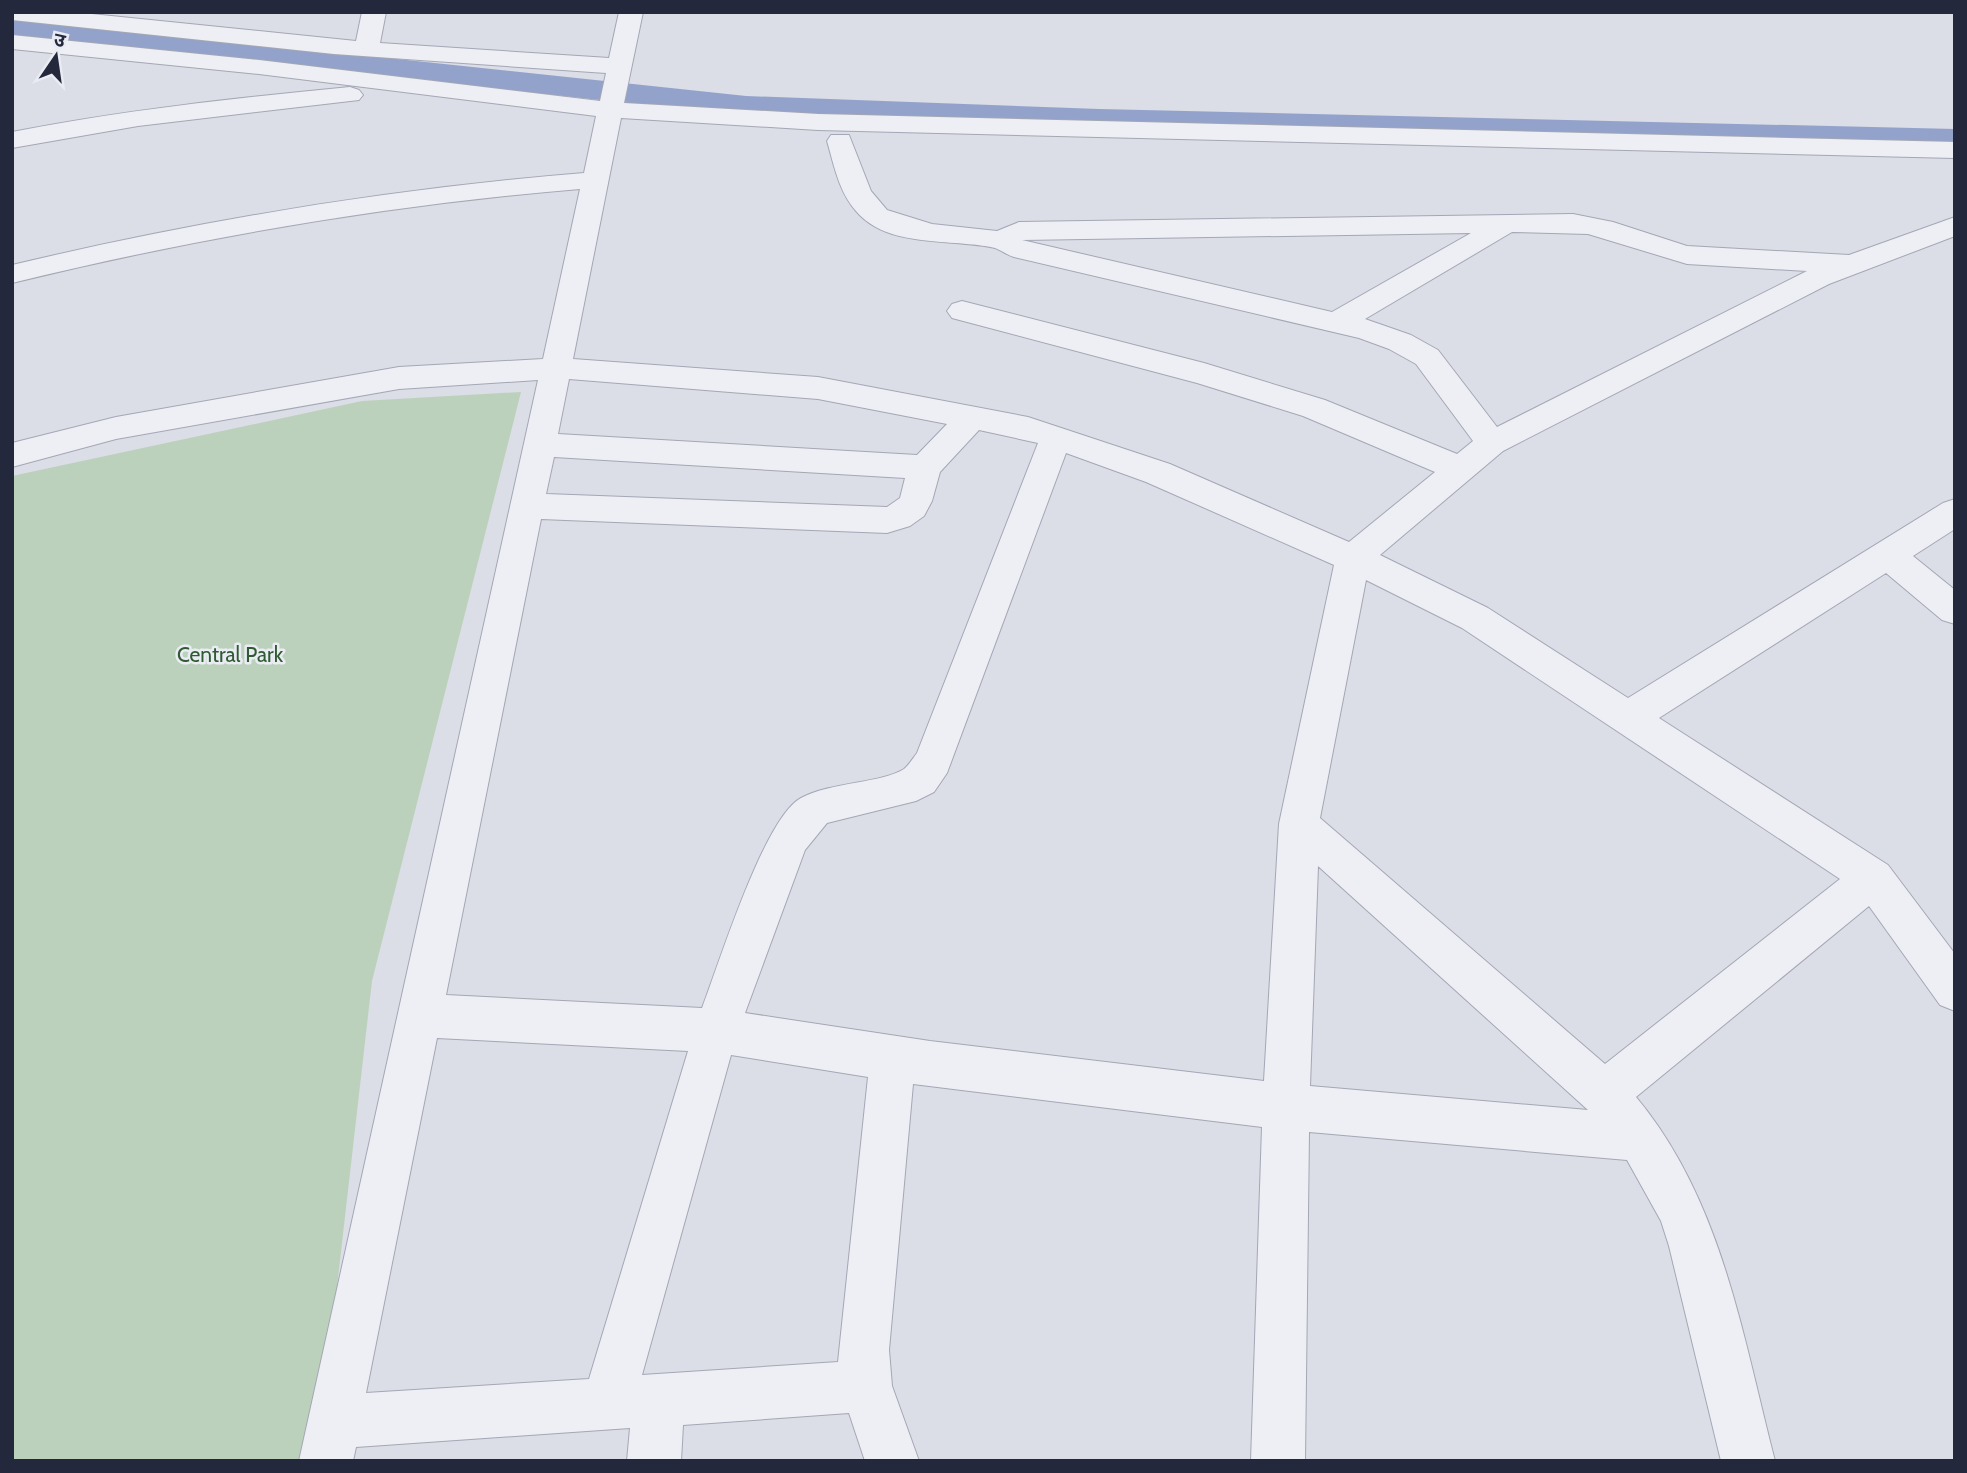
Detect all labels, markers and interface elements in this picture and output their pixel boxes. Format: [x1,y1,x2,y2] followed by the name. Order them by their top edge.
[21,21,91,91] north arrow
[52,27,69,53] text: उ
[177,642,284,667] park label: Central Park

